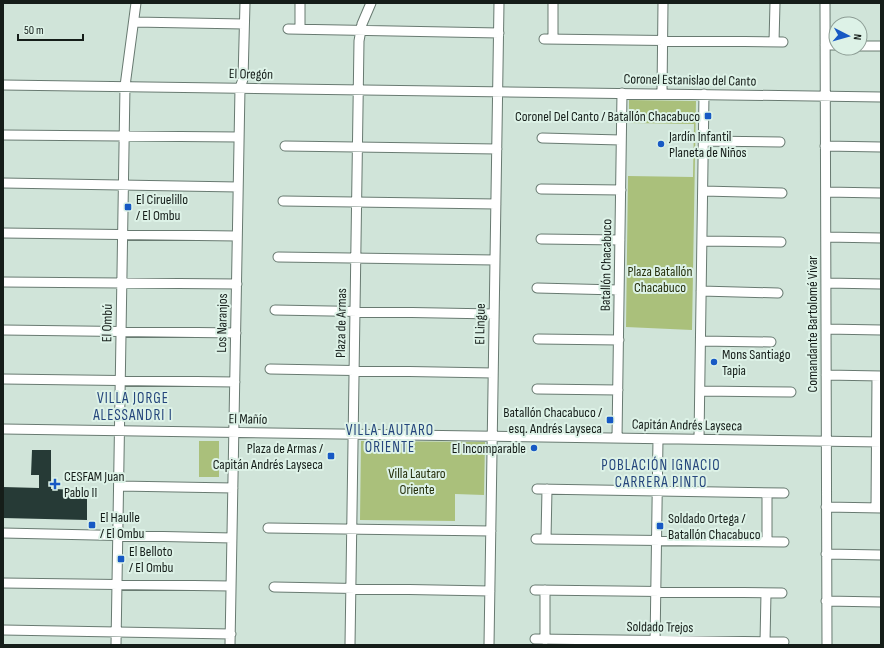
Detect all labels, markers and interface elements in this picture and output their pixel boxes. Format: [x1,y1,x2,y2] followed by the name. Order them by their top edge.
[18,16,83,42] scale bar
[828,16,868,56] north arrow
[24,23,44,38] text: 50 m
[851,33,864,41] text: N
[229,65,273,83] street label: El Oregón
[623,70,757,90] street label: Coronel Estanislao del Canto
[515,108,700,125] place label: Coronel Del Canto / Batallón Chacabuco
[703,111,713,121] marker: Coronel Del Canto / Batallón Chacabuco
[668,128,747,161] place label: Jardín Infantil Planeta de Niños
[656,139,666,149] marker: Jardín Infantil Planeta de Niños
[136,191,188,224] place label: El Ciruelillo / El Ombu
[123,202,133,212] marker: El Ciruelillo / El Ombu
[597,218,615,311] street label: Batallón Chacabuco
[804,256,821,392] street label: Comandante Bartolomé Vivar
[628,263,692,296] park label: Plaza Batallón Chacabuco
[332,288,350,358] street label: Plaza de Armas
[213,293,231,353] street label: Los Naranjos
[471,303,489,345] street label: El Lingue
[98,304,116,342] street label: El Ombú
[722,346,791,379] place label: Mons Santiago Tapia
[709,357,719,367] marker: Mons Santiago Tapia
[92,389,173,425] district label: VILLA JORGE ALESSANDRI I
[503,404,602,437] place label: Batallón Chacabuco / esq. Andrés Layseca
[228,410,268,428] street label: El Mañío
[605,415,615,425] marker: Batallón Chacabuco / esq. Andrés Layseca
[632,416,742,434] street label: Capitán Andrés Layseca
[346,421,434,457] district label: VILLA LAUTARO ORIENTE
[213,440,323,473] place label: Plaza de Armas / Capitán Andrés Layseca
[452,440,526,457] place label: El Incomparable
[529,443,539,453] marker: El Incomparable
[326,451,336,461] marker: Plaza de Armas / Capitán Andrés Layseca
[601,456,721,492] district label: POBLACIÓN IGNACIO CARRERA PINTO
[388,465,446,498] park label: Villa Lautaro Oriente
[64,468,124,501] place label: CESFAM Juan Pablo II
[49,478,61,490] marker: CESFAM Juan Pablo II
[100,509,145,542] place label: El Haulle / El Ombu
[668,510,761,543] place label: Soldado Ortega / Batallón Chacabuco
[87,520,97,530] marker: El Haulle / El Ombu
[655,521,665,531] marker: Soldado Ortega / Batallón Chacabuco
[129,543,174,576] place label: El Belloto / El Ombu
[116,554,126,564] marker: El Belloto / El Ombu
[626,618,694,636] street label: Soldado Trejos

